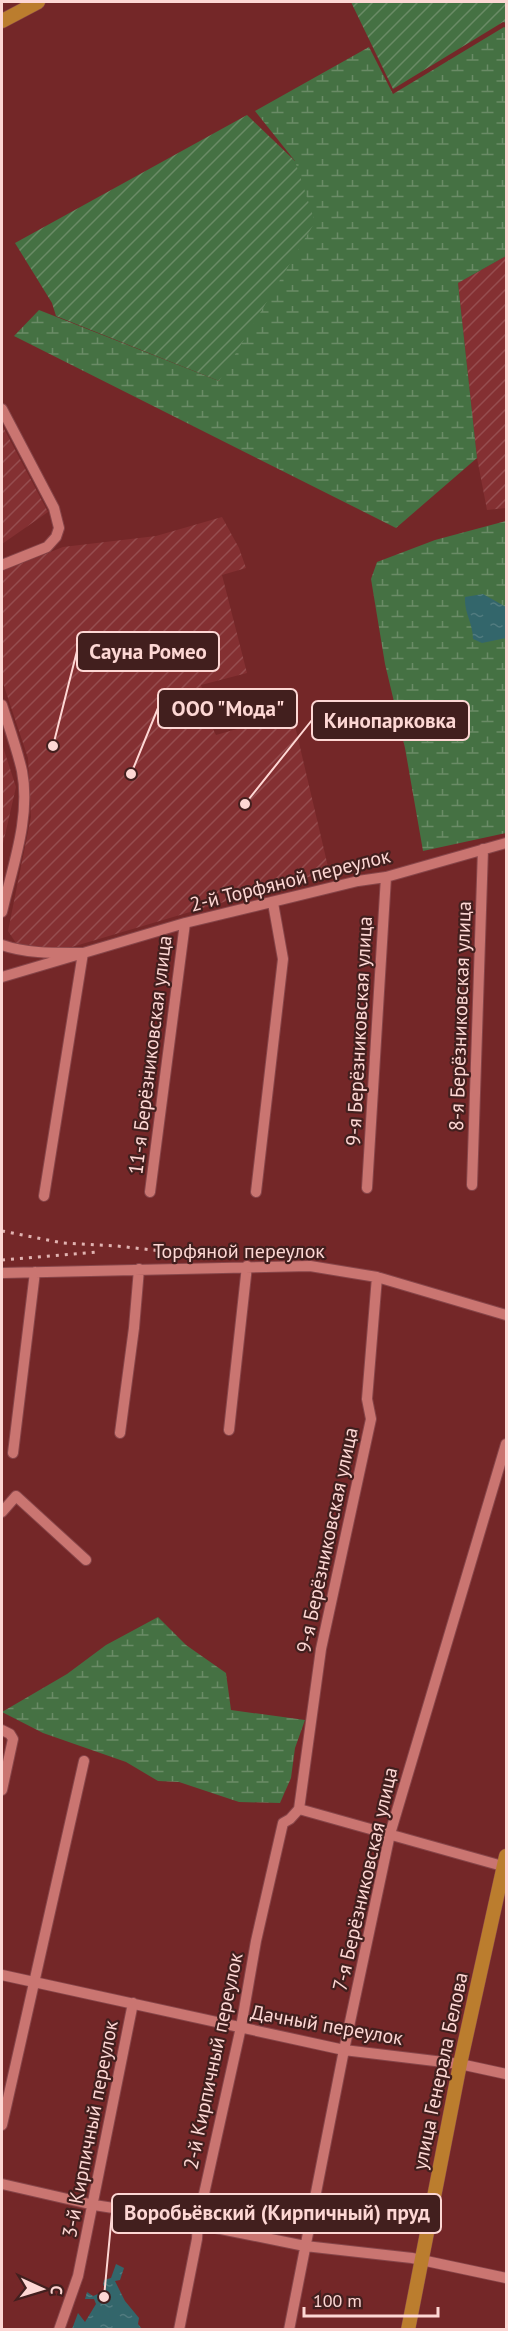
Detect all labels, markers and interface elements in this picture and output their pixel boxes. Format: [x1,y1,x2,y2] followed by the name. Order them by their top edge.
[77,632,219,671] callout: Сауна Ромео
[89,638,207,665] text: Сауна Ромео
[158,689,297,728] callout: ООО "Мода"
[172,695,284,722] text: ООО "Мода"
[312,701,469,740] callout: Кинопарковка
[324,707,456,734] text: Кинопарковка
[187,842,393,917] street label: 2-й Торфяной переулок
[443,901,477,1131] street label: 8-я Берёзниковская улица
[340,916,378,1146] street label: 9-я Берёзниковская улица
[122,934,178,1176] street label: 11-я Берёзниковская улица
[153,1238,325,1264] street label: Торфяной переулок
[290,1425,364,1655] street label: 9-я Берёзниковская улица
[327,1765,403,1993] street label: 7-я Берёзниковская улица
[177,1950,249,2172] street label: 2-й Кирпичный переулок
[406,1970,474,2172] street label: улица Генерала Белова
[249,1999,406,2051] street label: Дачный переулок
[56,2018,124,2240] street label: 3-й Кирпичный переулок
[112,2194,441,2233] callout: Воробьёвский (Кирпичный) пруд
[124,2199,430,2226] text: Воробьёвский (Кирпичный) пруд
[12,2259,72,2319] north arrow
[304,2280,438,2318] scale bar
[47,2285,67,2295] text: С
[313,2289,362,2312] text: 100 m

